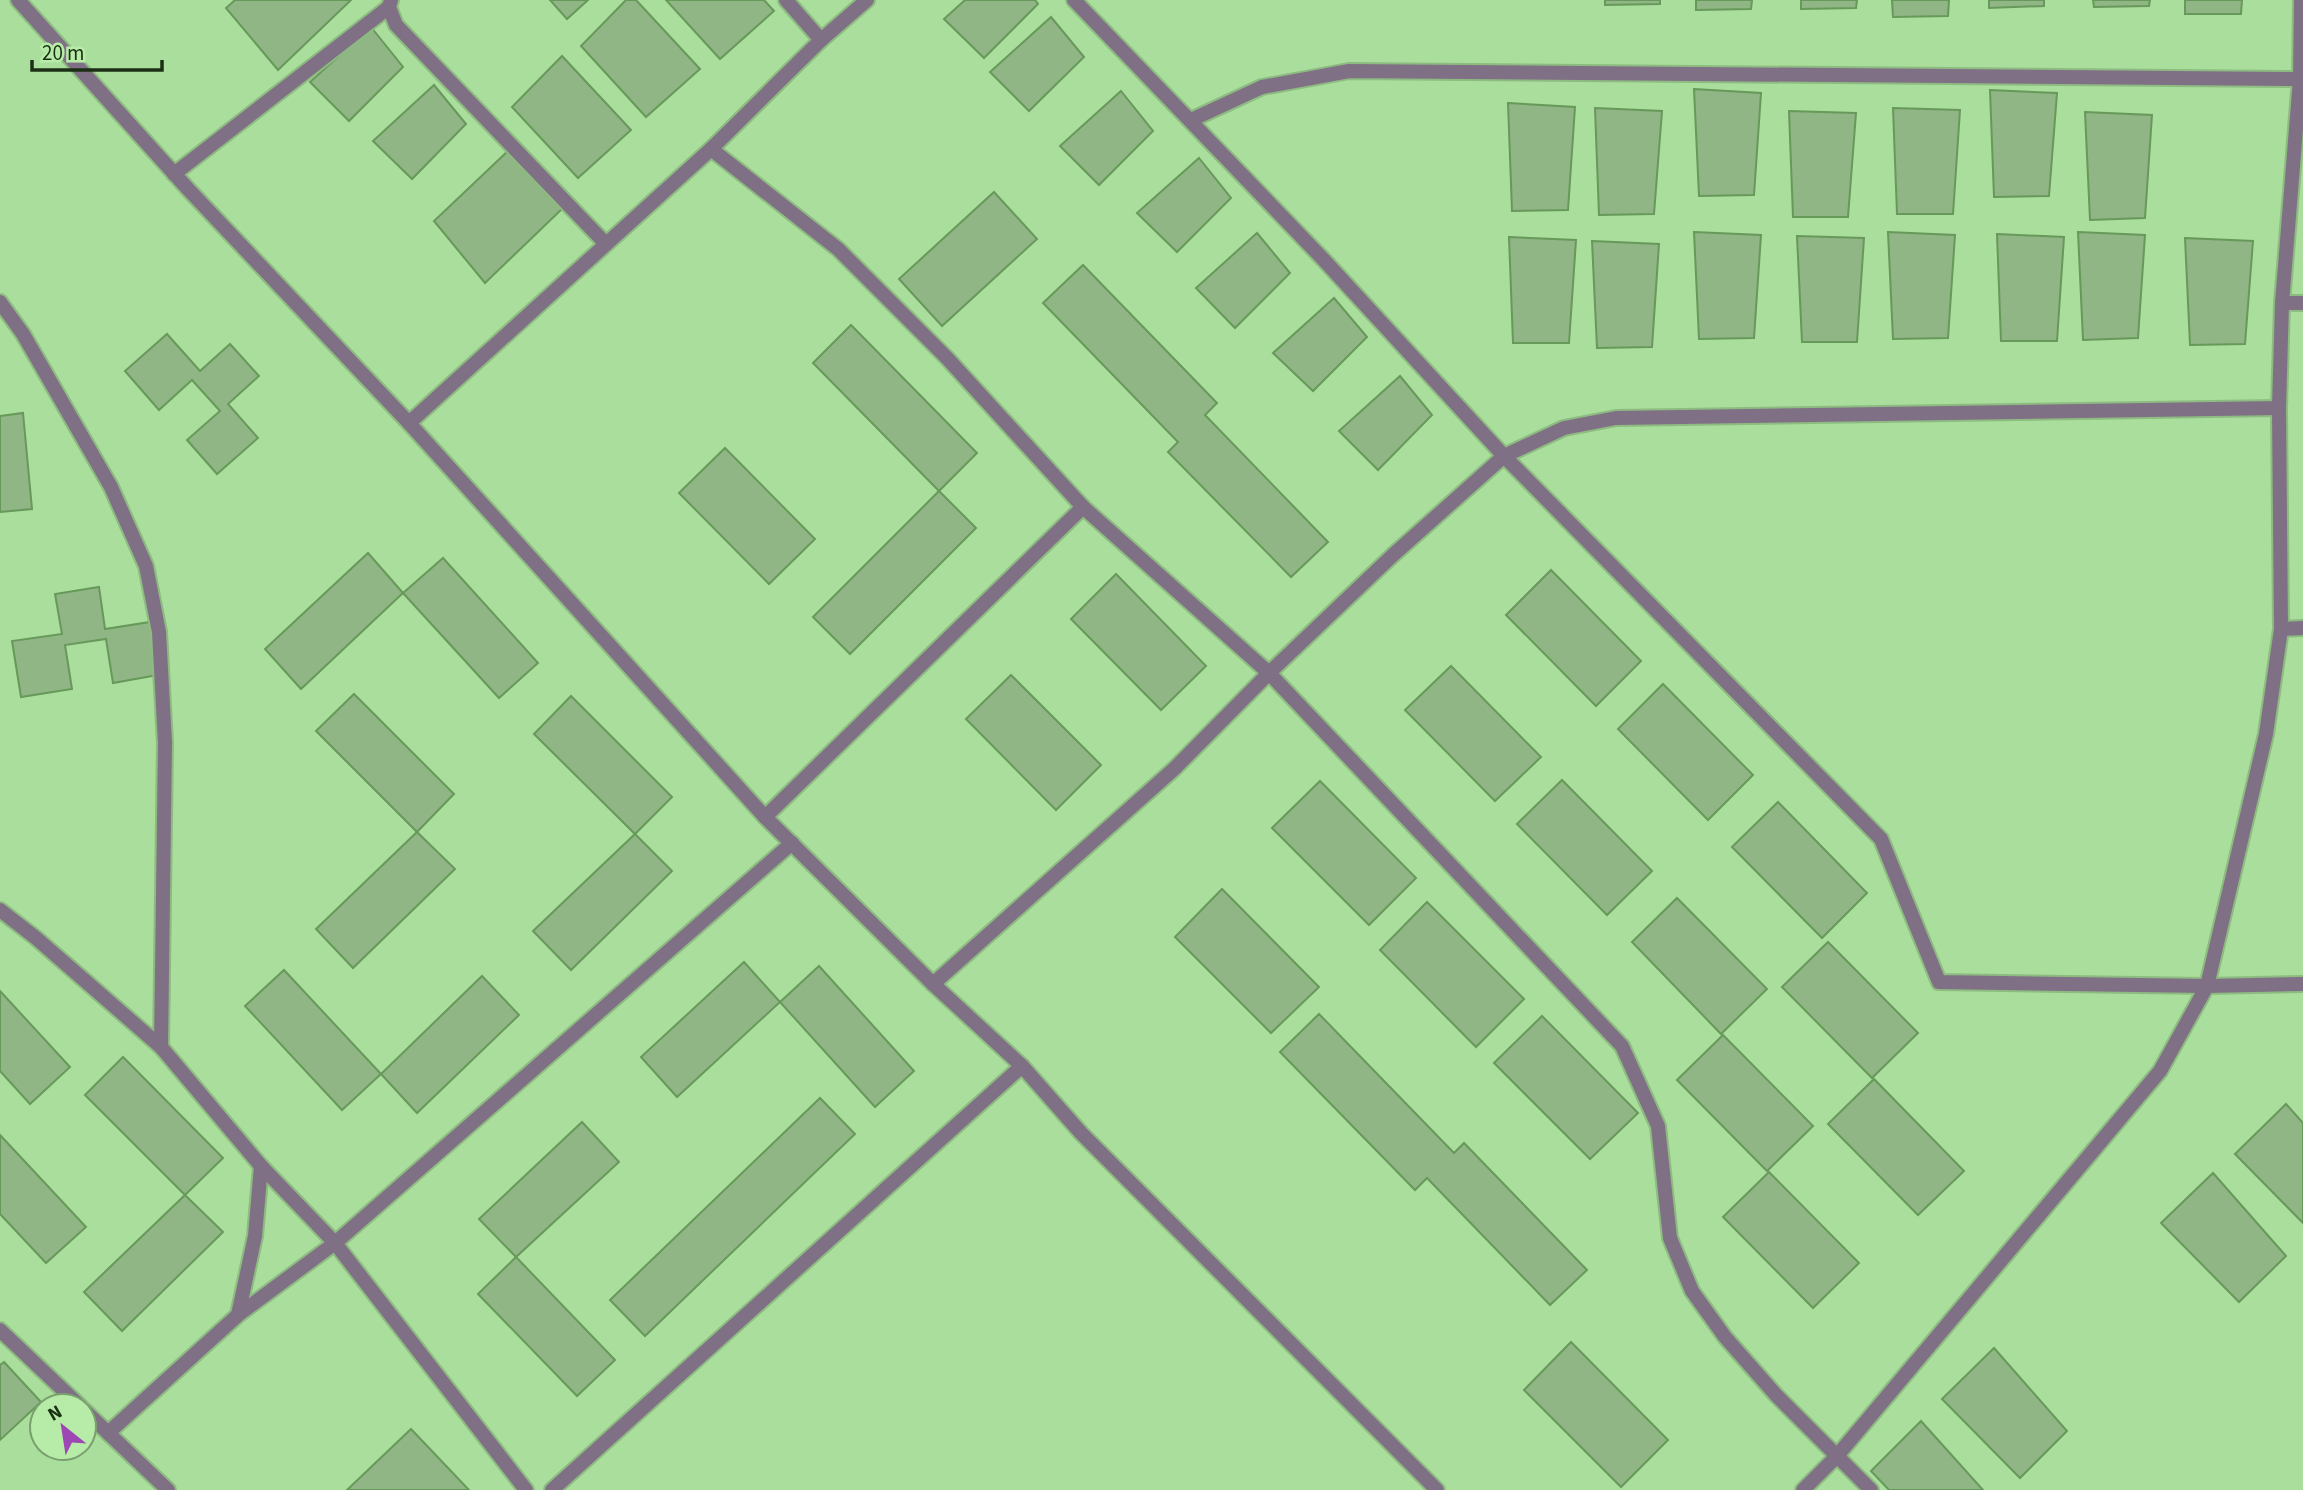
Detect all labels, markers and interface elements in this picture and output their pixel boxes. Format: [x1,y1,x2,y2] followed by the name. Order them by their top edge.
[32,28,161,72] scale bar
[42,38,84,68] text: 20 m
[28,1392,98,1462] north arrow
[43,1399,67,1428] text: N

